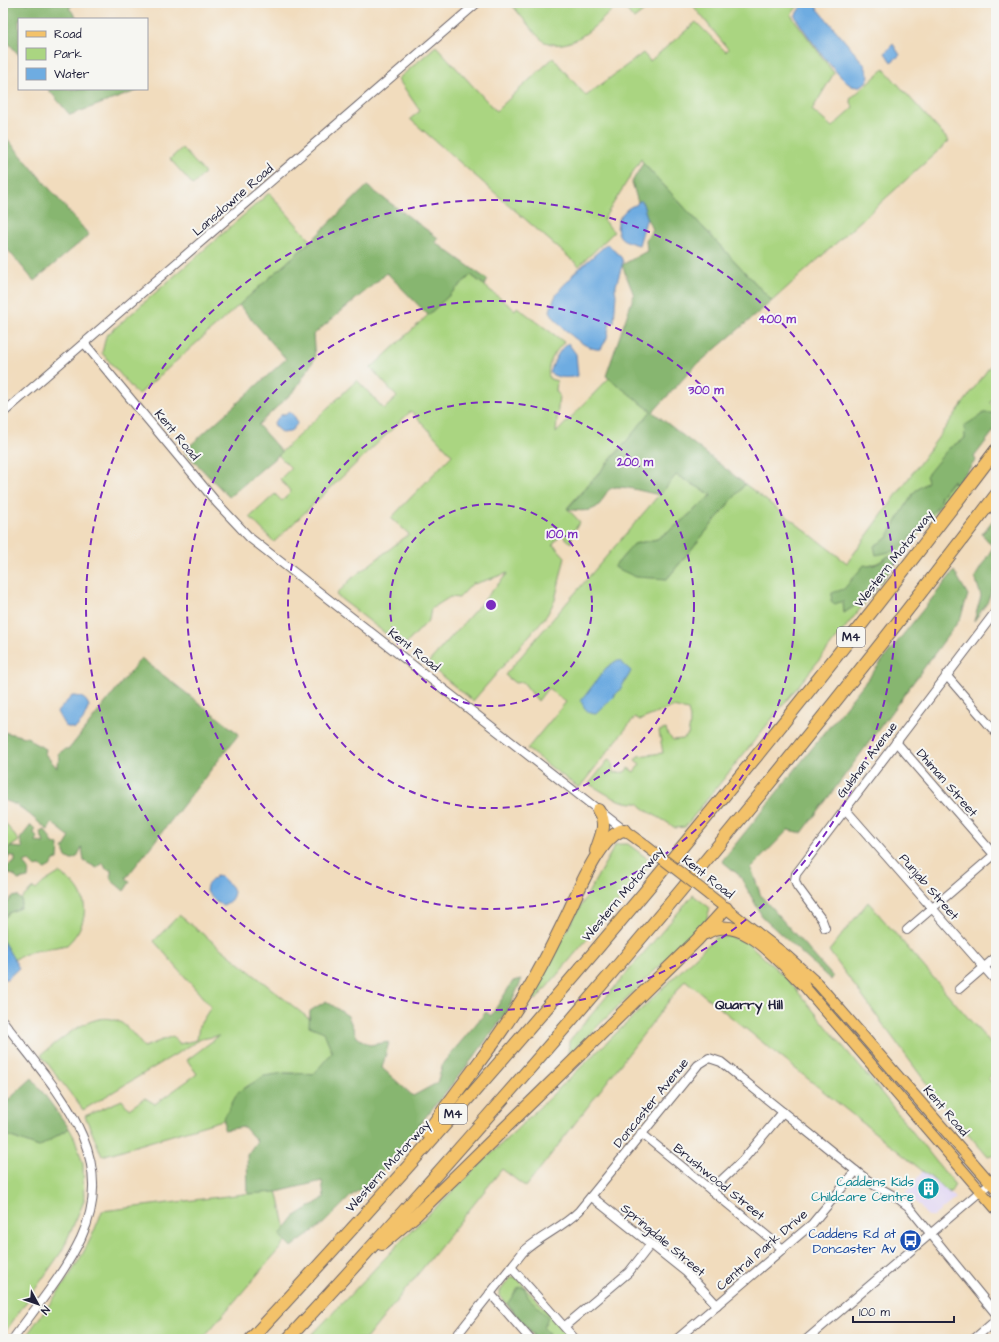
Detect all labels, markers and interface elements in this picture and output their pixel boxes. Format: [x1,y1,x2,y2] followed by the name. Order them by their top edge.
[18,18,148,90] legend
[54,26,82,43] text: Road
[54,46,82,63] text: Park
[54,66,90,83] text: Water
[189,160,278,240] street label: Lansdowne Road
[758,311,796,328] text: 400 m
[687,382,724,399] text: 300 m
[150,406,204,465] street label: Kent Road
[616,454,654,471] text: 200 m
[850,507,939,612] street label: Western Motorway
[547,526,578,543] text: 100 m
[484,598,498,612] centre of rings
[384,624,444,676] street label: Kent Road
[837,627,865,647] road number: M4
[832,718,902,802] street label: Gulshan Avenue
[912,745,982,822] street label: Dhiman Street
[578,843,669,946] street label: Western Motorway
[895,850,963,925] street label: Punjab Street
[678,851,738,903] street label: Kent Road
[715,995,784,1015] district label: Quarry Hill
[609,1054,693,1152] street label: Doncaster Avenue
[919,1082,973,1140] street label: Kent Road
[439,1104,467,1124] road number: M4
[341,1116,435,1217] street label: Western Motorway
[669,1139,769,1225] street label: Brushwood Street
[811,1173,914,1206] place label: Caddens Kids Childcare Centre
[916,1176,942,1202] building icon: Caddens Kids Childcare Centre
[616,1199,710,1282] street label: Springdale Street
[712,1205,812,1295] street label: Central Park Drive
[809,1225,897,1258] place label: Caddens Rd at Doncaster Av
[898,1228,924,1254] bus stop icon: Caddens Rd at Doncaster Av
[18,1284,58,1324] north arrow
[853,1298,954,1324] scale bar
[37,1303,53,1318] text: N
[859,1304,890,1321] text: 100 m

